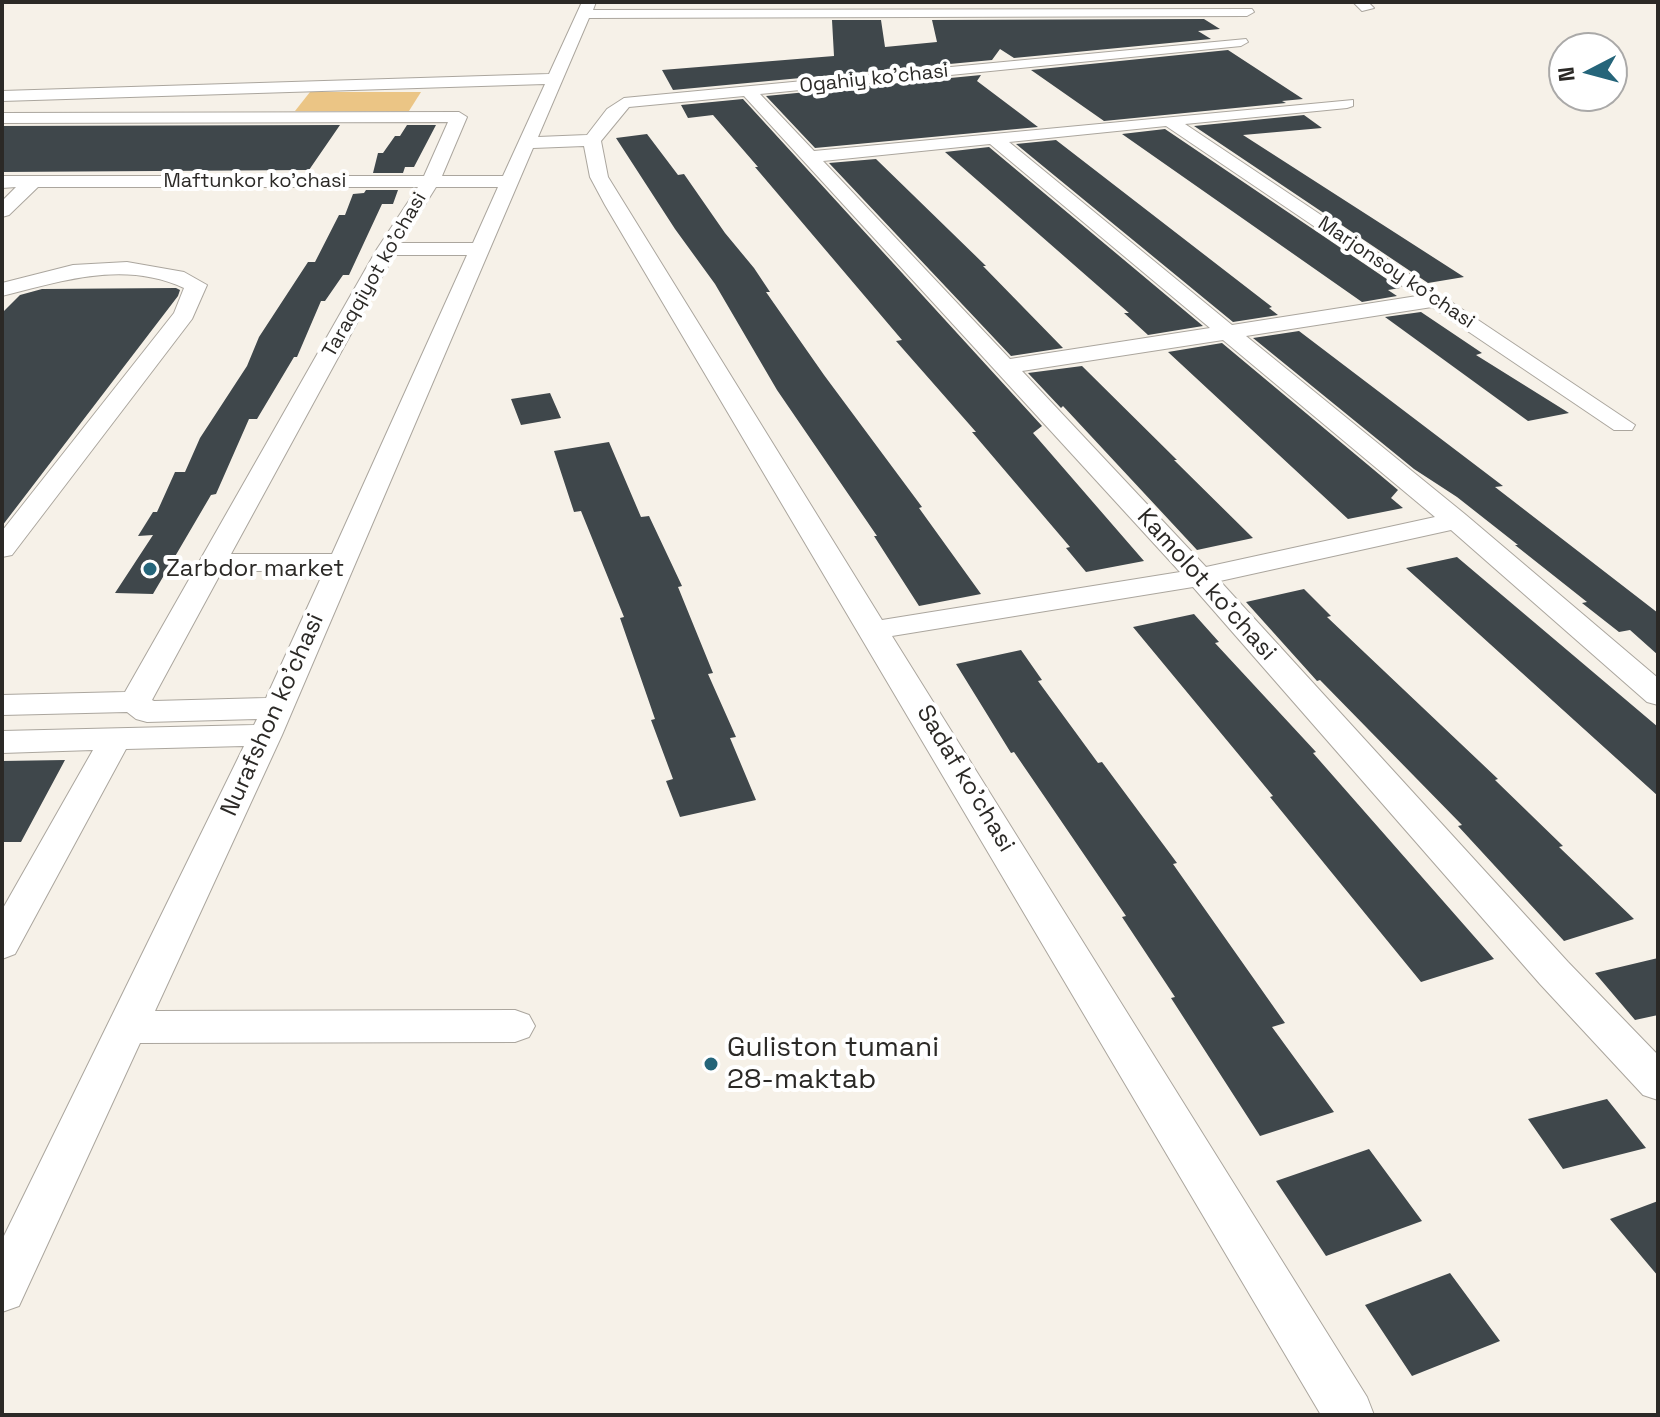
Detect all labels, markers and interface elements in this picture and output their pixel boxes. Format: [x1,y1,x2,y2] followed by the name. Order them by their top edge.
[1548,32,1628,112] north arrow
[798,59,950,99] street label: Ogahiy ko'chasi
[1551,66,1581,83] text: N
[163,170,347,194] street label: Maftunkor ko'chasi
[318,188,432,362] street label: Taraqqiyot ko'chasi
[1313,212,1479,334] street label: Marjonsoy ko'chasi
[1130,503,1282,667] street label: Kamolot ko'chasi
[166,555,344,583] place label: Zarbdor market
[141,560,159,578] marker: Zarbdor market
[215,609,331,821] street label: Nurafshon ko'chasi
[910,700,1020,858] street label: Sadaf ko'chasi
[727,1031,939,1097] place label: Guliston tumani 28-maktab
[702,1055,720,1073] marker: Guliston tumani 28-maktab

